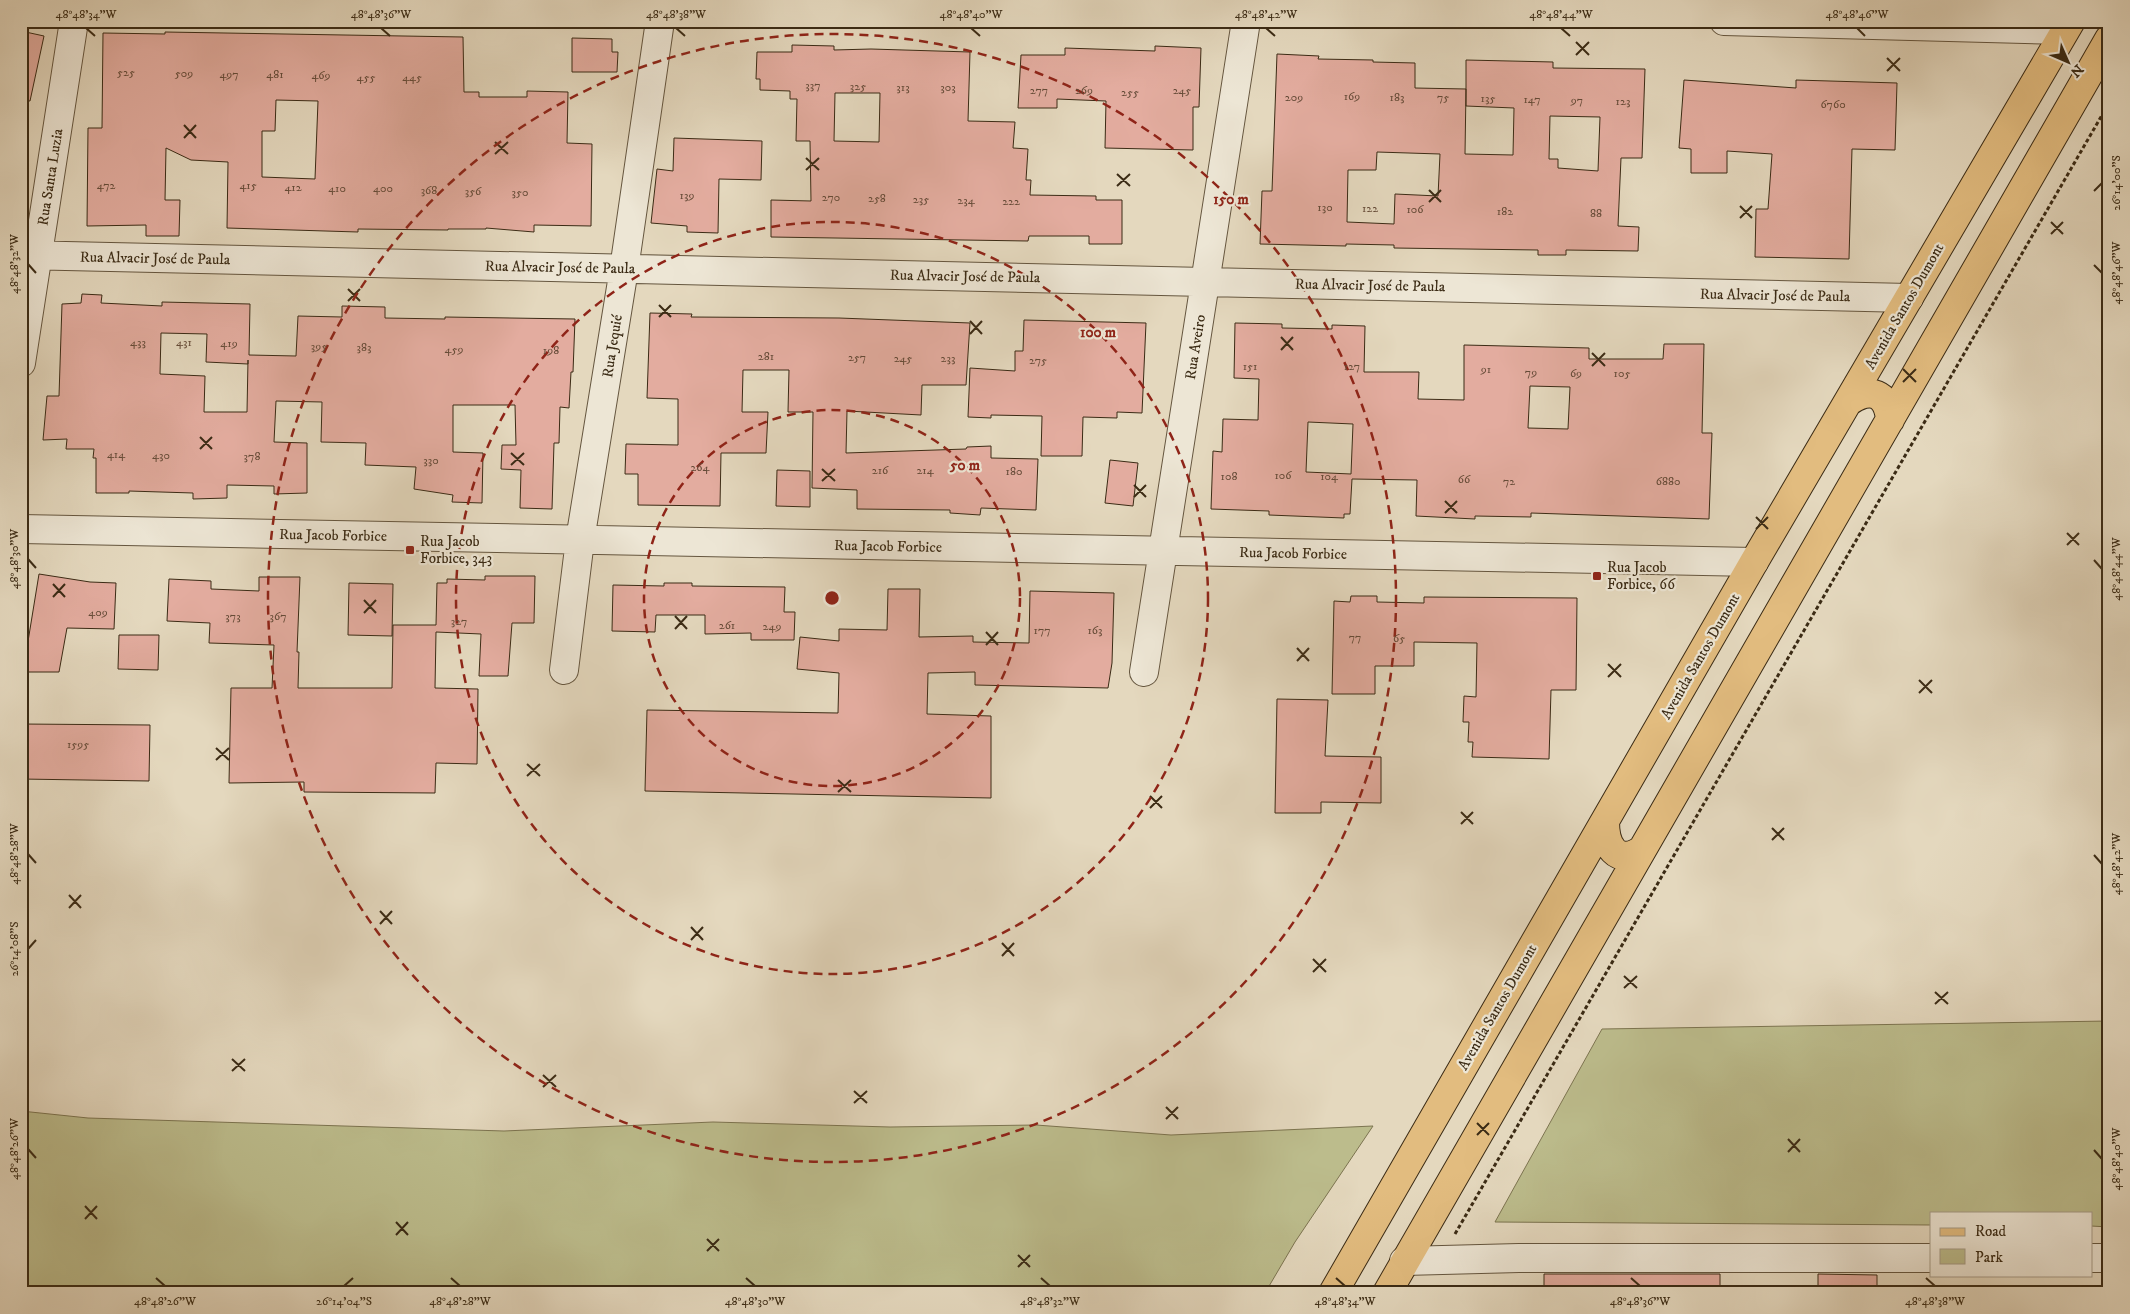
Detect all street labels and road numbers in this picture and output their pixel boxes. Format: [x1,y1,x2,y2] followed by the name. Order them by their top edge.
[33,127,68,227] street label: Rua Santa Luzia
[1861,240,1948,373] street label: Avenida Santos Dumont
[80,248,231,269] street label: Rua Alvacir José de Paula
[485,257,636,278] street label: Rua Alvacir José de Paula
[890,266,1041,287] street label: Rua Alvacir José de Paula
[1295,275,1446,296] street label: Rua Alvacir José de Paula
[1700,285,1851,306] street label: Rua Alvacir José de Paula
[598,312,627,379] street label: Rua Jequié
[1181,313,1210,381] street label: Rua Aveiro
[279,525,387,546] street label: Rua Jacob Forbice
[834,536,942,557] street label: Rua Jacob Forbice
[1239,543,1347,564] street label: Rua Jacob Forbice
[1657,590,1744,723] street label: Avenida Santos Dumont
[1454,941,1541,1074] street label: Avenida Santos Dumont

